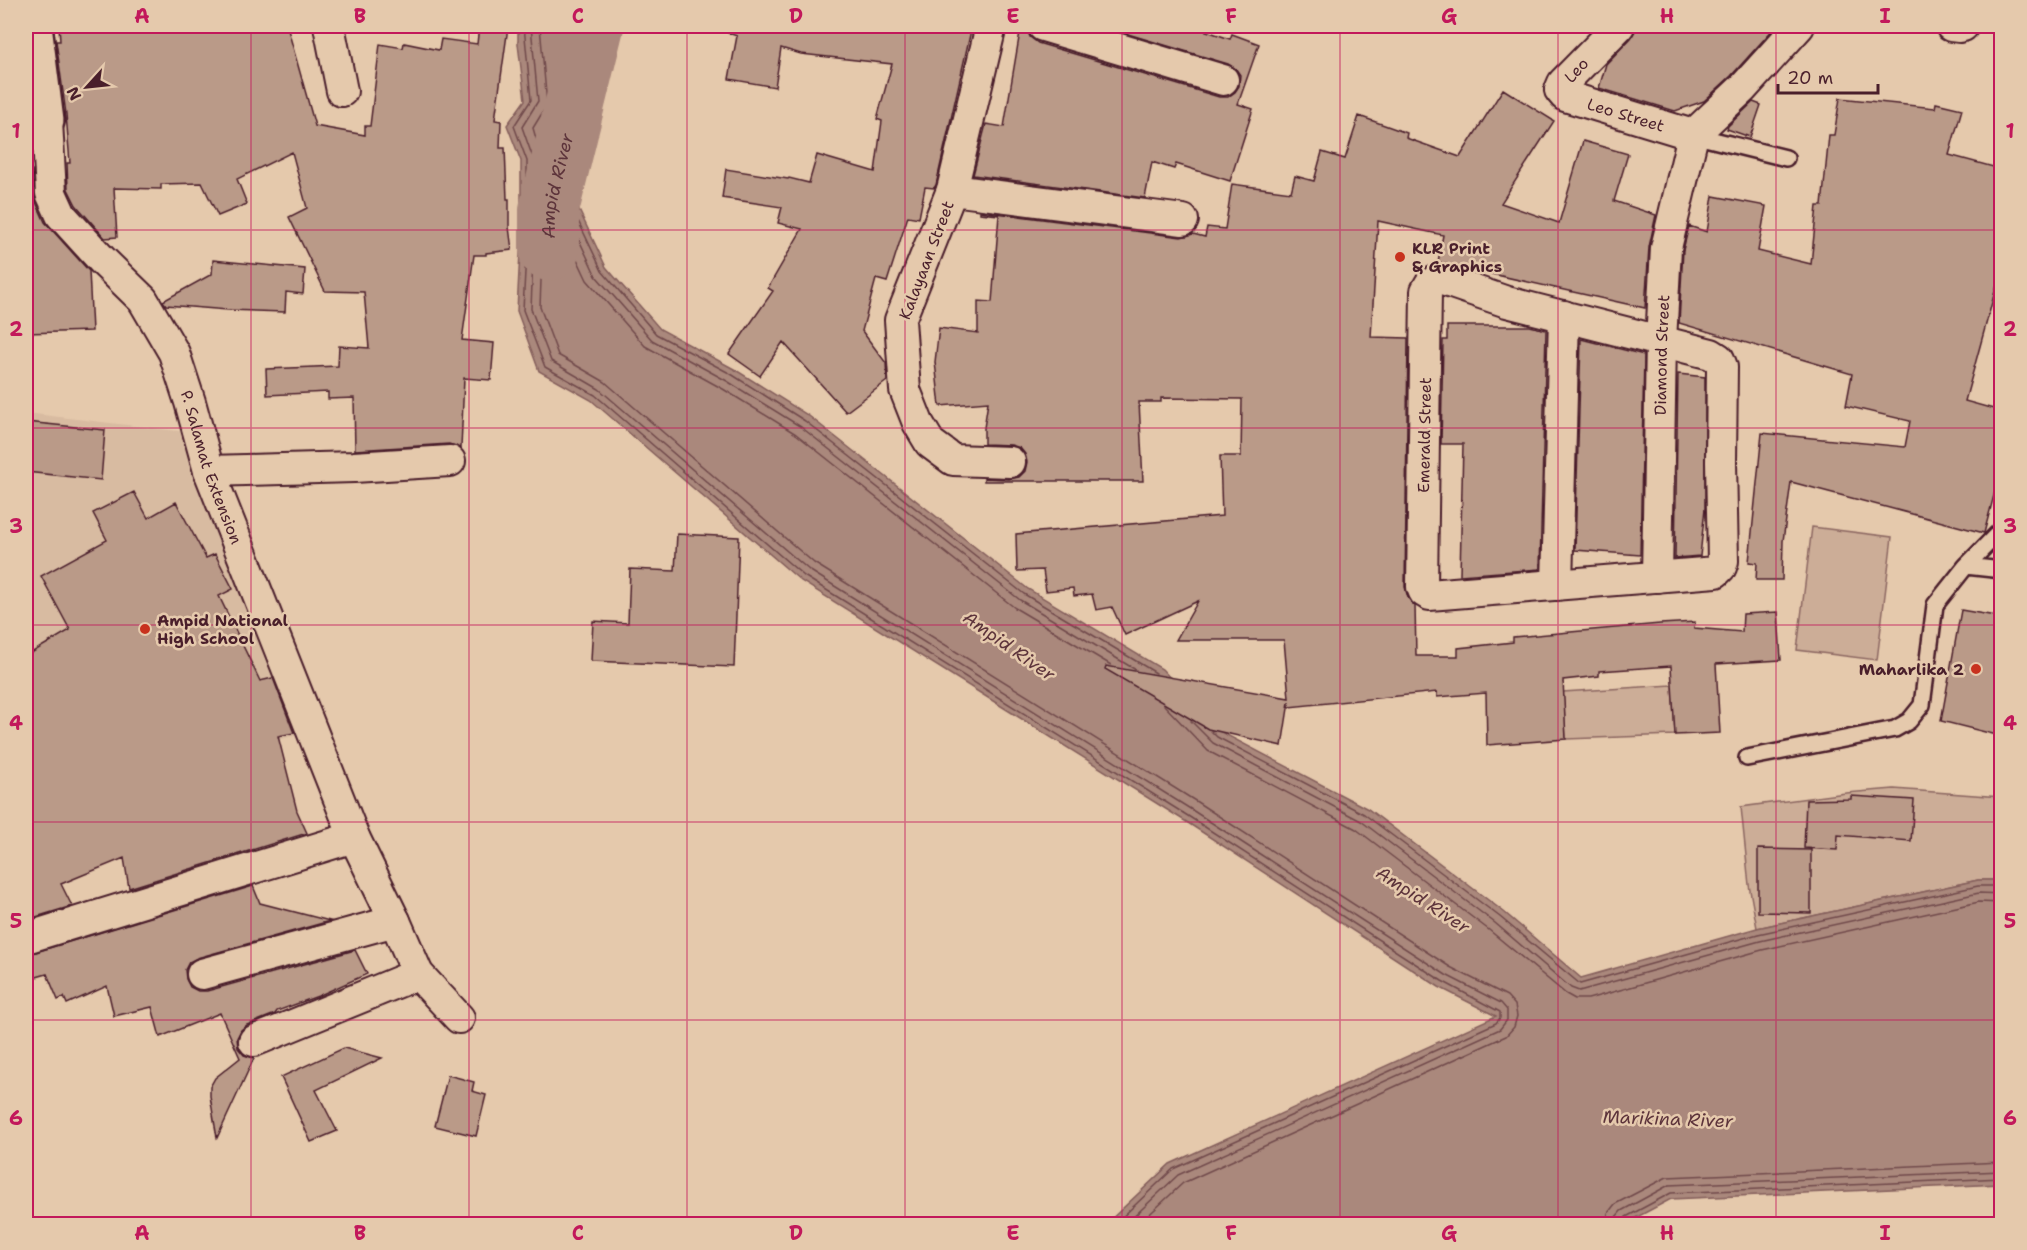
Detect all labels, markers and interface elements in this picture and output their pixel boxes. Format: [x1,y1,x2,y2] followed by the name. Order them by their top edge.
[134,3,150,29] text: A
[354,3,366,29] text: B
[572,3,584,29] text: C
[789,3,803,29] text: D
[1006,3,1020,29] text: E
[1225,3,1237,29] text: F
[1441,3,1457,29] text: G
[1660,3,1674,29] text: H
[1879,3,1891,29] text: I
[1560,53,1593,87] street label: Leo
[57,57,117,117] north arrow
[1778,57,1878,95] scale bar
[1787,66,1833,90] text: 20 m
[62,83,86,104] text: N
[1585,93,1667,137] street label: Leo Street
[11,118,21,144] text: 1
[2005,118,2015,144] text: 1
[537,130,579,239] water label: Ampid River
[894,198,959,323] street label: Kalayaan Street
[1412,238,1502,277] place label: KLR Print & Graphics
[1393,250,1407,264] marker: KLR Print & Graphics
[1650,294,1674,416] street label: Diamond Street
[9,316,23,342] text: 2
[2003,316,2017,342] text: 2
[1413,377,1436,493] street label: Emerald Street
[176,388,247,547] street label: P. Salamat Extension
[9,513,23,539] text: 3
[2003,513,2017,539] text: 3
[958,605,1060,687] water label: Ampid River
[157,610,289,649] place label: Ampid National High School
[138,622,152,636] marker: Ampid National High School
[1859,659,1964,680] place label: Maharlika 2
[1969,662,1983,676] marker: Maharlika 2
[9,710,23,736] text: 4
[2003,710,2017,736] text: 4
[1372,861,1475,939] water label: Ampid River
[10,908,22,934] text: 5
[2004,908,2016,934] text: 5
[9,1105,23,1131] text: 6
[1602,1105,1734,1133] water label: Marikina River
[2003,1105,2017,1131] text: 6
[134,1220,150,1246] text: A
[354,1220,366,1246] text: B
[572,1220,584,1246] text: C
[789,1220,803,1246] text: D
[1006,1220,1020,1246] text: E
[1225,1220,1237,1246] text: F
[1441,1220,1457,1246] text: G
[1660,1220,1674,1246] text: H
[1879,1220,1891,1246] text: I

